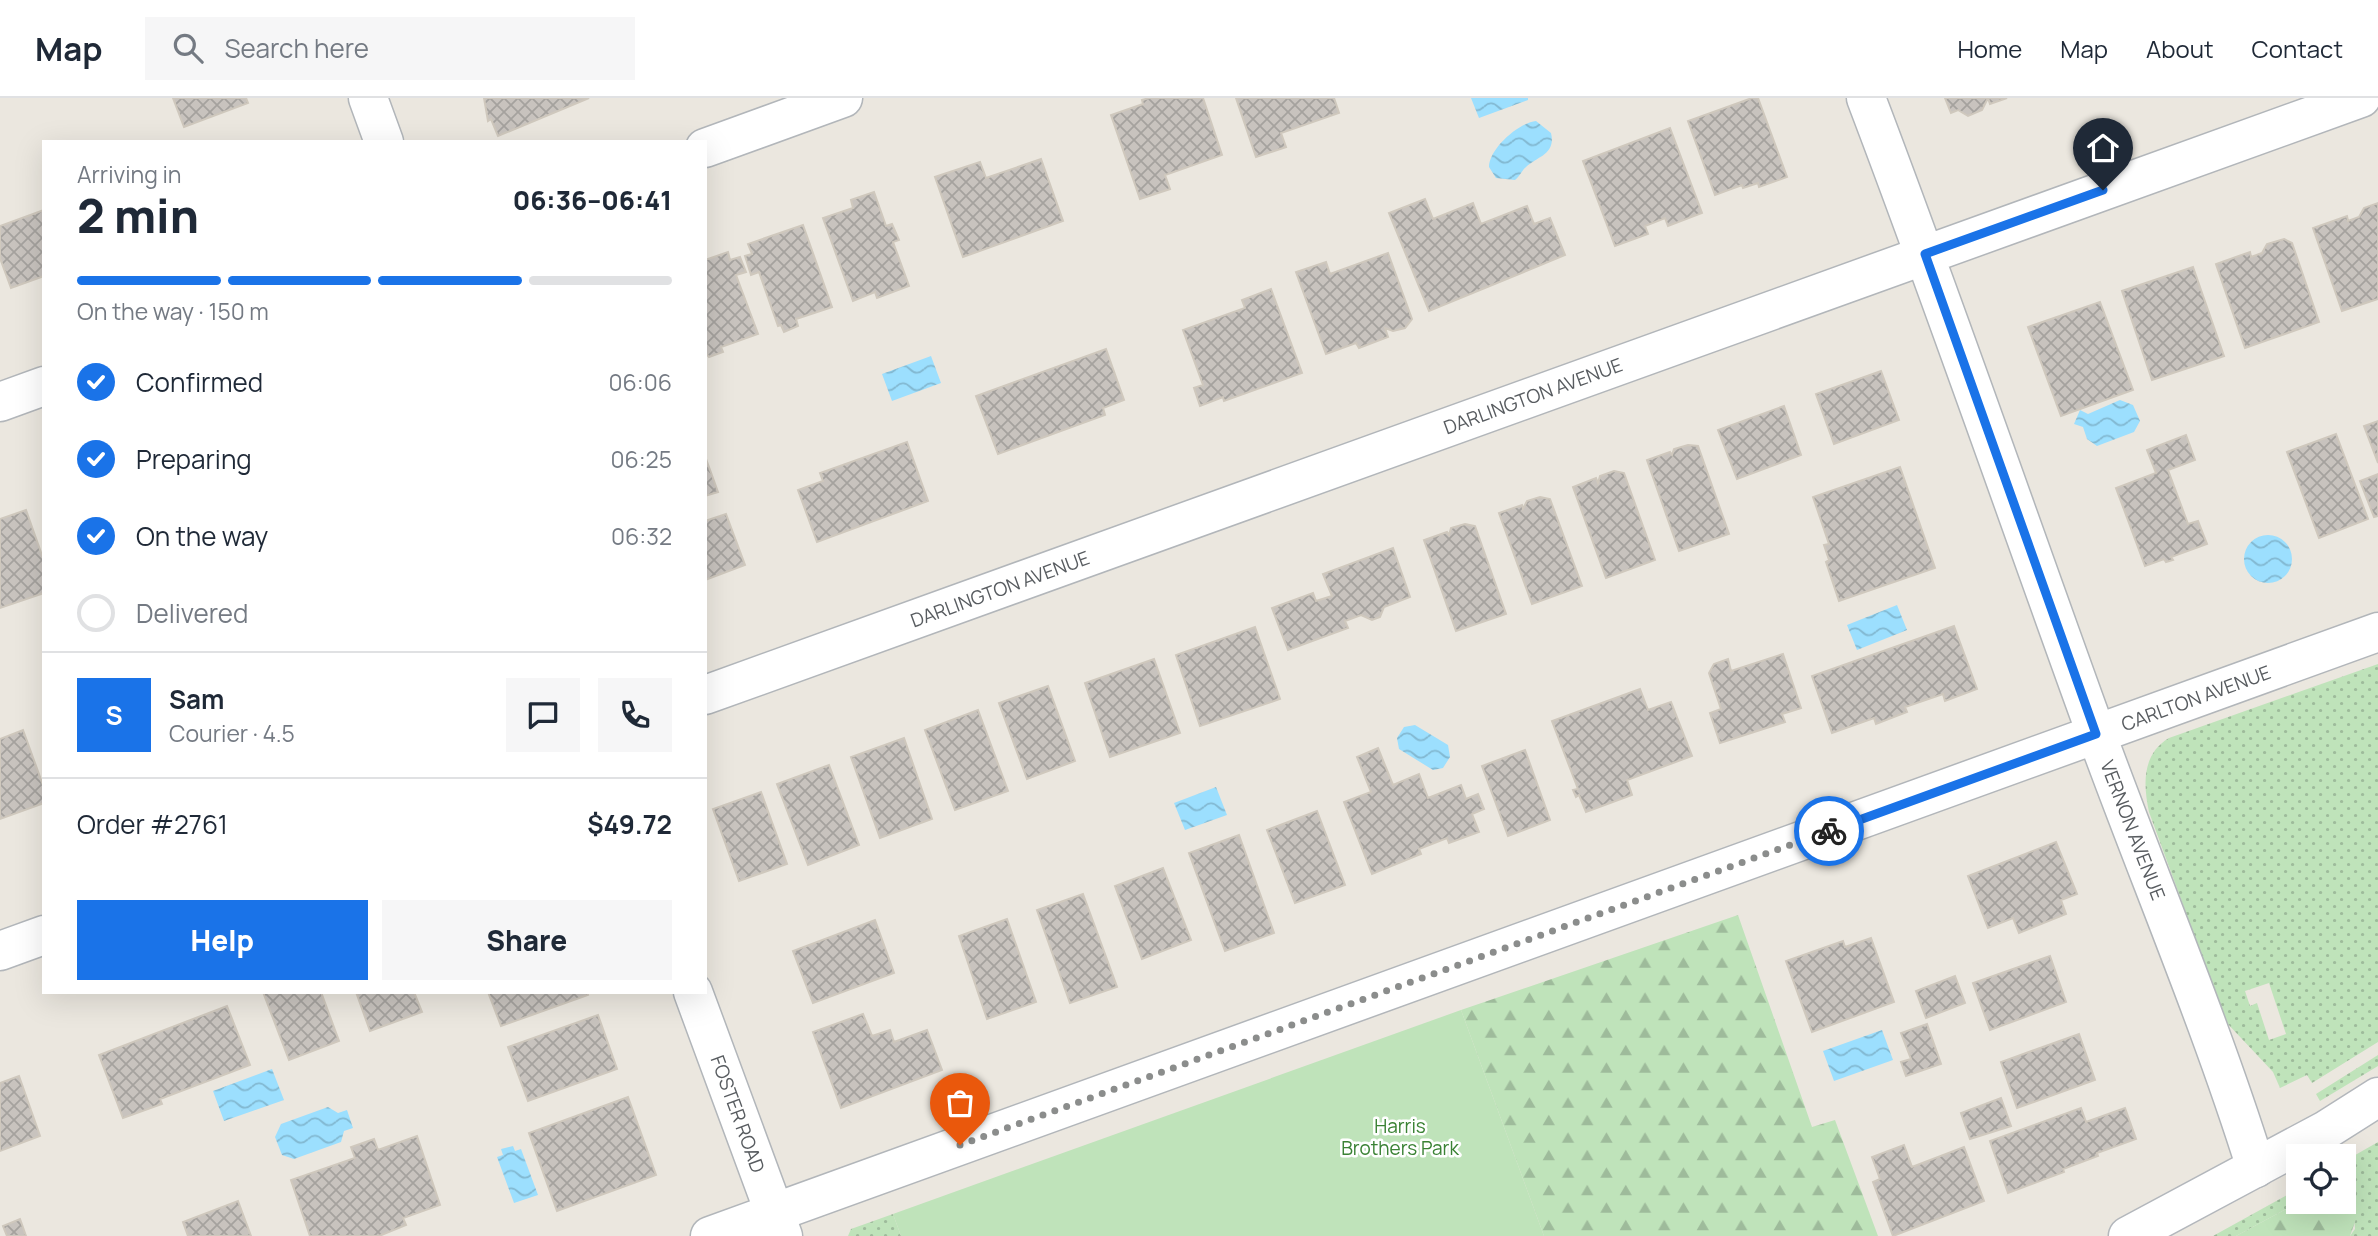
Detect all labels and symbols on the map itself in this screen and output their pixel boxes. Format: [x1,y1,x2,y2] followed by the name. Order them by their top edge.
[2073,118,2133,190] pin
[1440,352,1626,440] street label: DARLINGTON AVENUE
[907,545,1093,633] street label: DARLINGTON AVENUE
[2118,659,2274,737] street label: CARLTON AVENUE
[2094,756,2172,904] street label: VERNON AVENUE
[1794,796,1864,866] courier
[705,1052,771,1176] street label: FOSTER ROAD
[930,1073,990,1145] pin
[1341,1113,1459,1161] park label: Harris Brothers Park

